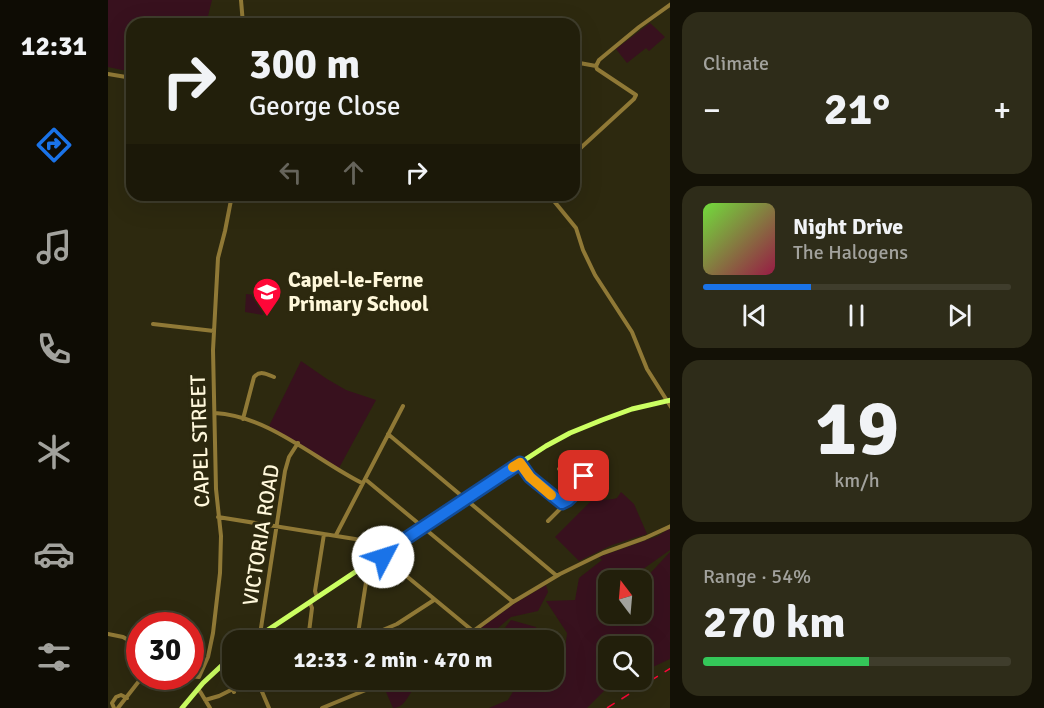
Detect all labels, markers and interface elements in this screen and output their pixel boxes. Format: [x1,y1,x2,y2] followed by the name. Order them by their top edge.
[21,30,87,63] text: 12:31
[249,39,360,90] text: 300 m
[150,42,228,120] icon: right
[703,51,769,76] text: Climate
[824,82,890,137] text: 21°
[249,90,401,123] text: George Close
[703,90,721,131] text: −
[993,90,1011,131] text: +
[33,124,75,166] icon: directions
[274,156,307,189] icon: left
[337,156,370,189] icon: ahead
[400,156,433,189] icon: right
[793,213,903,240] text: Night Drive
[33,226,75,268] icon: music
[793,240,908,265] text: The Halogens
[288,267,429,317] place label: Capel-le-Ferne Primary School
[251,276,283,318] school or university icon: Capel-le-Ferne Primary School
[738,299,771,332] icon: previous
[840,299,873,332] icon: pause
[943,299,976,332] icon: next
[33,328,75,370] icon: phone
[185,374,215,508] street label: CAPEL STREET
[815,381,899,477] text: 19
[33,431,75,473] icon: climate
[558,450,609,501] pin
[567,459,600,492] icon: arrive
[237,462,285,608] street label: VICTORIA ROAD
[834,468,880,493] text: km/h
[351,525,415,589] position arrow
[33,533,75,575] icon: car
[703,564,811,589] text: Range · 54%
[598,570,652,624] north arrow
[598,570,652,690] map controls
[703,595,846,650] text: 270 km
[126,612,204,690] speed limit sign: 30
[33,636,75,678] icon: filters
[598,636,652,690] button: search
[293,646,493,673] text: 12:33 · 2 min · 470 m

